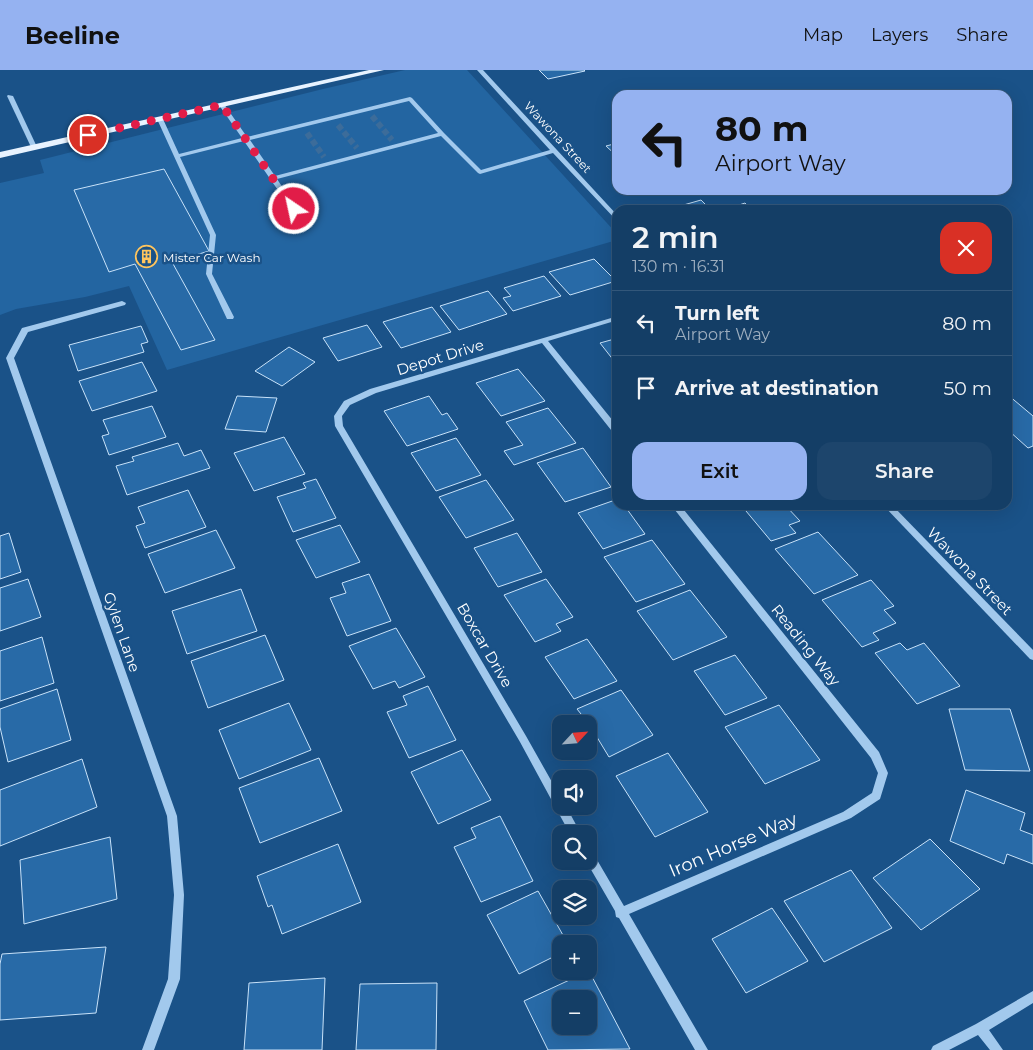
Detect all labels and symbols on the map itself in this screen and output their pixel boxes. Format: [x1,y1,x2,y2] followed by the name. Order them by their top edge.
[521,98,595,176] street label: Wawona Street
[67,114,109,156] pin
[267,182,319,234] position arrow
[135,245,159,269] building icon: Mister Car Wash
[163,250,261,265] place label: Mister Car Wash
[394,335,486,379] street label: Depot Drive
[923,523,1017,619] street label: Wawona Street
[99,589,145,675] street label: Gylen Lane
[453,599,517,691] street label: Boxcar Drive
[767,600,845,690] street label: Reading Way
[552,715,598,760] north arrow
[666,808,801,882] street label: Iron Horse Way

